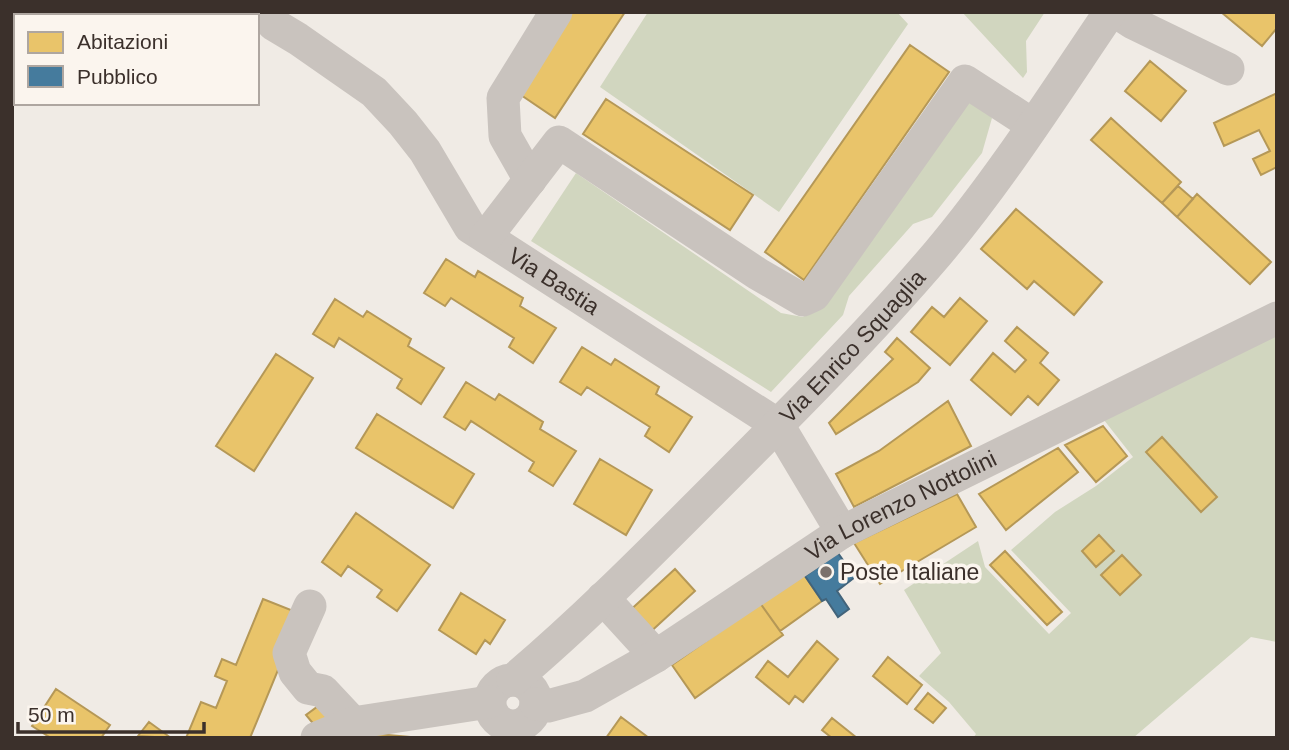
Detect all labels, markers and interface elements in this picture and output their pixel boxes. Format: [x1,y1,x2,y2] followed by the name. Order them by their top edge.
[14,14,259,105] legend
[77,30,168,53] text: Abitazioni
[77,65,158,88] text: Pubblico
[504,242,605,320] street label: Via Bastia
[774,264,930,428] street label: Via Enrico Squaglia
[800,445,1001,566] street label: Via Lorenzo Nottolini
[840,559,979,585] place label: Poste Italiane
[818,564,834,580] marker: Poste Italiane
[18,690,203,734] scale bar
[28,703,75,726] text: 50 m

